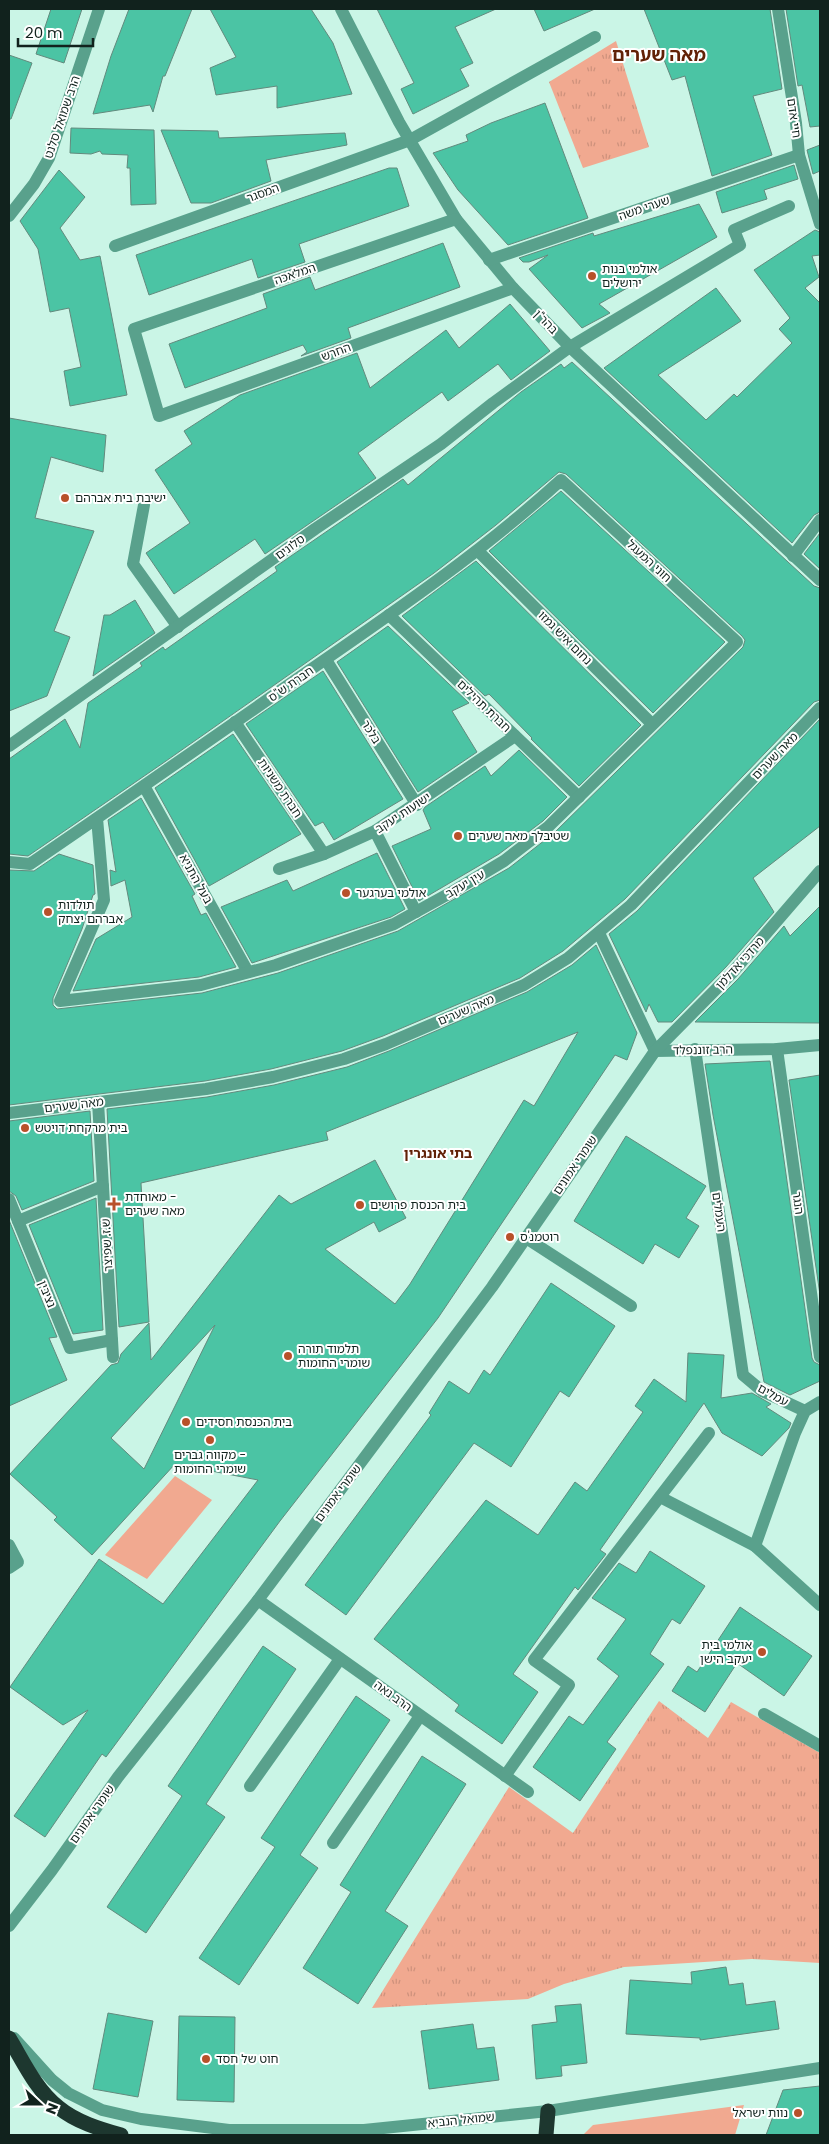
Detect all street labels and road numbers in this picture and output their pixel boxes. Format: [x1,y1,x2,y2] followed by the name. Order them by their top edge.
[39,73,84,161] street label: הרב שמואל סלנט
[783,97,806,139] street label: חיי אדם
[244,179,282,206] street label: המסגר
[616,191,672,224] street label: שערי משה
[272,259,318,289] street label: המלאכה
[530,306,562,338] street label: בהר"ן
[319,338,353,365] street label: החרש
[271,530,308,563] street label: סלונים
[623,535,676,586] street label: חוני המעגל
[535,607,596,668] street label: נחום איש גמזו
[265,662,317,705] street label: חברת ש"ס
[454,676,515,736] street label: חברת תהילים
[358,717,385,747] street label: בלכר
[748,728,802,783] street label: מאה שערים
[254,755,307,821] street label: חברת משניות
[372,788,434,837] street label: ישועות יעקב
[176,851,217,907] street label: בעל התניא
[442,865,488,902] street label: עין יעקב
[711,933,768,993] street label: מרדכי אדלמן
[435,990,497,1029] street label: מאה שערים
[673,1040,733,1059] street label: הרב זוננפלד
[43,1092,105,1117] street label: מאה שערים
[548,1132,601,1198] street label: שומרי אמונים
[788,1190,809,1215] street label: הנגר
[708,1191,731,1233] street label: העמלים
[97,1218,116,1272] street label: ש.ז. שפיצר
[34,1278,61,1310] street label: נציבין
[755,1379,792,1410] street label: עמלים
[310,1460,365,1525] street label: שומרי אמונים
[371,1676,416,1715] street label: הרב נאה
[65,1781,118,1847] street label: שומרי אמונים
[427,2108,495,2131] street label: שמואל הנביא

